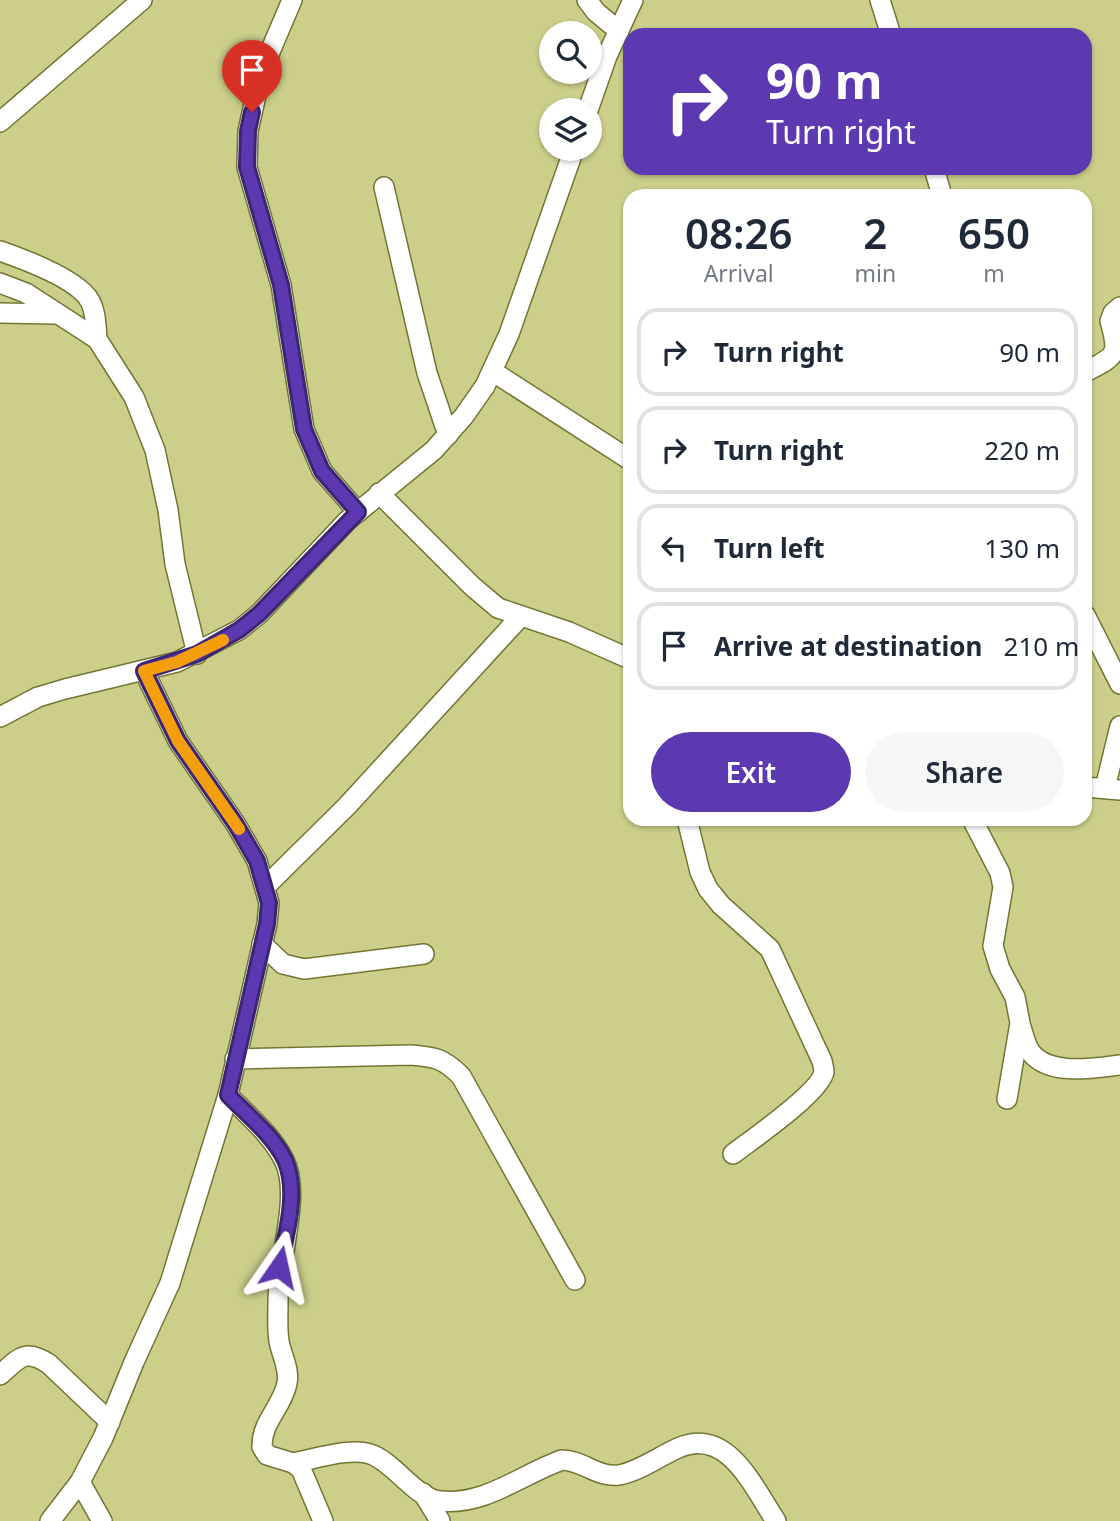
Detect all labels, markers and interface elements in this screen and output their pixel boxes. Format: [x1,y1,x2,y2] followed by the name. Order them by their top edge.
[539,21,602,161] map controls
[539,21,602,84] button: search
[222,40,282,112] pin
[766,47,883,113] text: 90 m
[233,51,271,89] icon: arrive
[651,56,742,147] icon: right
[539,98,602,161] button: layers
[766,110,916,153] text: Turn right
[685,204,793,261] text: 08:26
[863,204,887,261] text: 2
[958,204,1030,261] text: 650
[704,257,774,289] text: Arrival
[854,257,896,289] text: min
[983,257,1005,289] text: m
[655,333,693,371] icon: right
[714,334,844,370] text: Turn right
[999,334,1060,370] text: 90 m
[655,431,693,469] icon: right
[714,432,844,468] text: Turn right
[984,432,1060,468] text: 220 m
[655,529,693,567] icon: left
[714,530,825,566] text: Turn left
[984,530,1060,566] text: 130 m
[655,627,693,665] icon: arrive
[714,628,983,664] text: Arrive at destination
[1004,628,1079,664] text: 210 m
[651,732,851,812] button: Exit
[865,732,1064,812] button: Share
[242,1230,316,1304] position arrow

